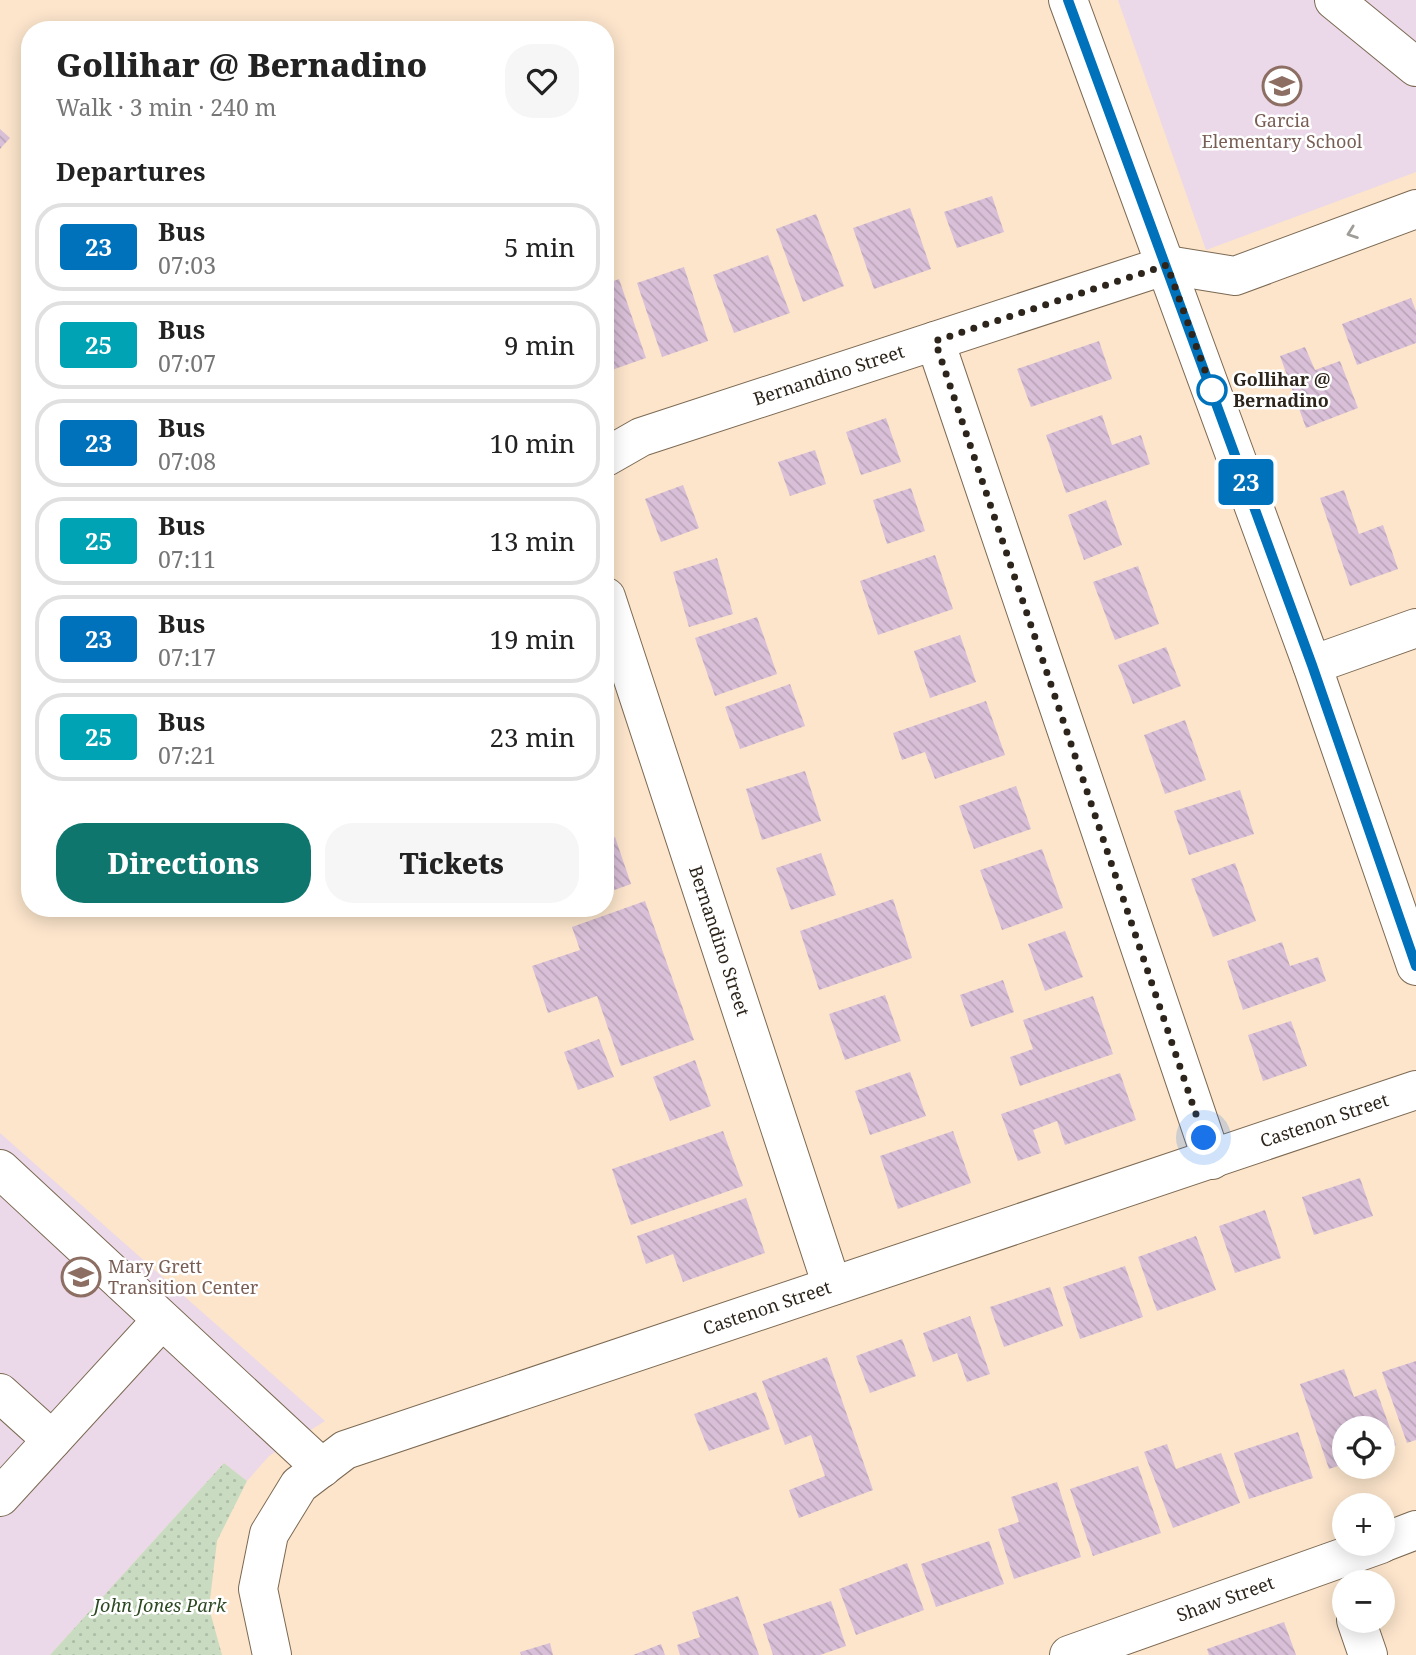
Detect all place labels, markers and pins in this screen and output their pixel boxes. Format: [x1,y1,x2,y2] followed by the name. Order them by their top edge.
[1261,65,1303,107] school or university icon: Garcia Elementary School
[1202,108,1363,153] place label: Garcia Elementary School
[1233,367,1330,412] place label: Gollihar @ Bernadino
[1197,375,1227,405] marker: Gollihar @ Bernadino
[108,1254,259,1299] place label: Mary Grett Transition Center
[60,1256,102,1298] school or university icon: Mary Grett Transition Center

